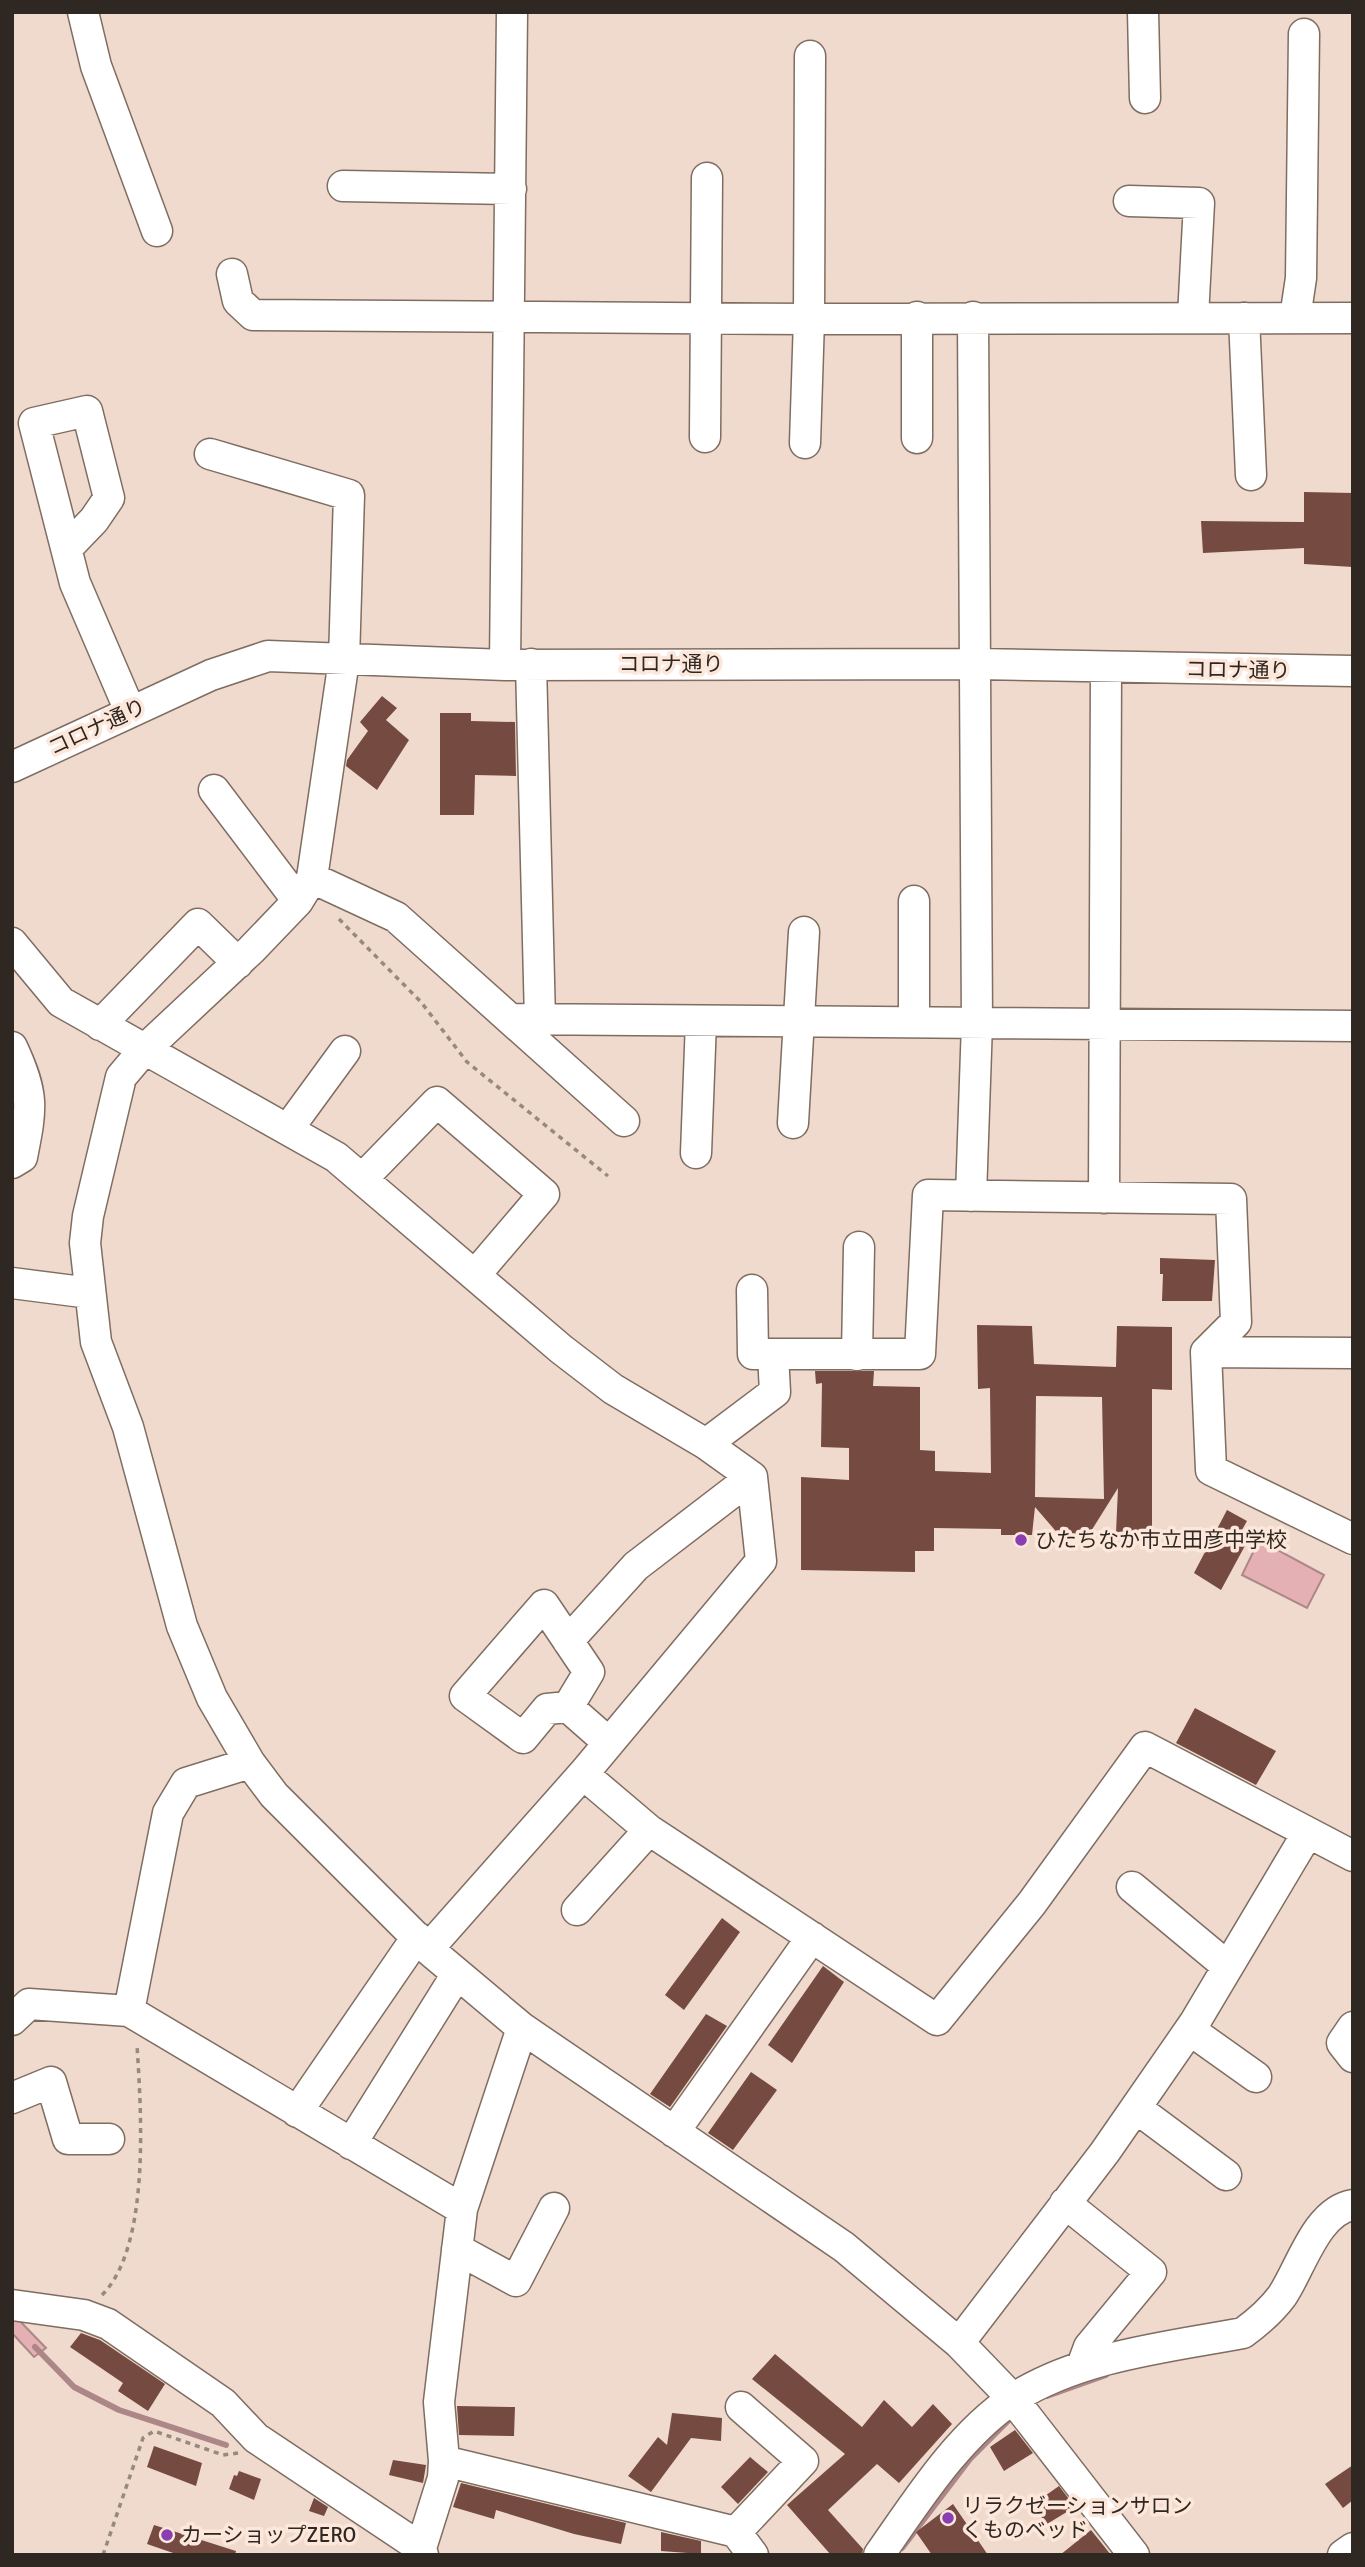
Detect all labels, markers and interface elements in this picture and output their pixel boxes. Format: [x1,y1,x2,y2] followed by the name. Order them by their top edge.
[619,651,724,677] street label: コロナ通り
[1185,656,1291,684] street label: コロナ通り
[44,693,150,761] street label: コロナ通り
[1035,1527,1287,1553] place label: ひたちなか市立田彦中学校
[1013,1532,1029,1548] marker: ひたちなか市立田彦中学校
[962,2493,1193,2543] place label: リラクゼーションサロン くものベッド
[940,2510,956,2526] marker: リラクゼーションサロン くものベッド
[181,2522,356,2548] place label: カーショップZERO
[159,2527,175,2543] marker: カーショップZERO

